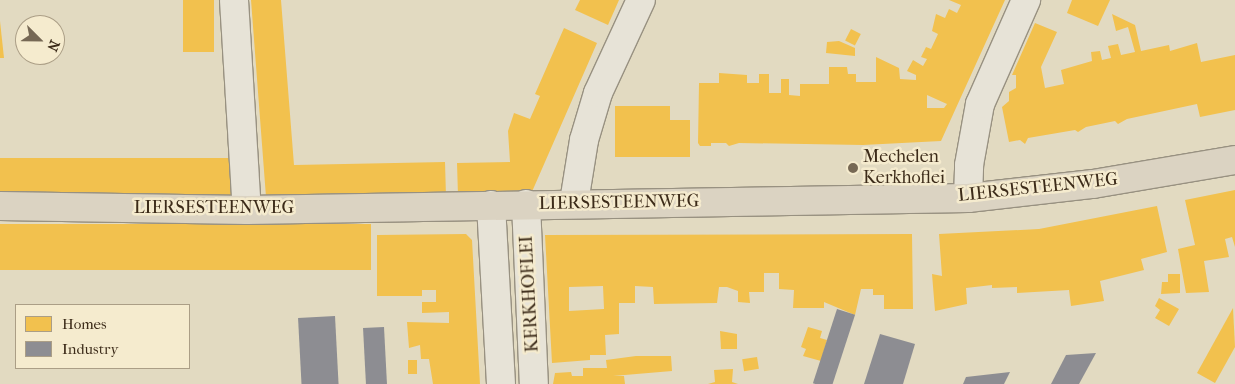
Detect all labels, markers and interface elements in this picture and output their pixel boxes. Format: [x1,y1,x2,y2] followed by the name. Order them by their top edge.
[15,15,65,65] north arrow
[43,37,63,54] text: N
[863,147,945,190] place label: Mechelen Kerkhoflei
[847,162,859,174] marker: Mechelen Kerkhoflei
[957,169,1119,207] street label: LIERSESTEENWEG
[539,191,699,215] street label: LIERSESTEENWEG
[134,197,294,219] street label: LIERSESTEENWEG
[516,235,544,353] street label: KERKHOFLEI
[15,304,190,369] legend
[62,315,107,333] text: Homes
[62,340,118,358] text: Industry

